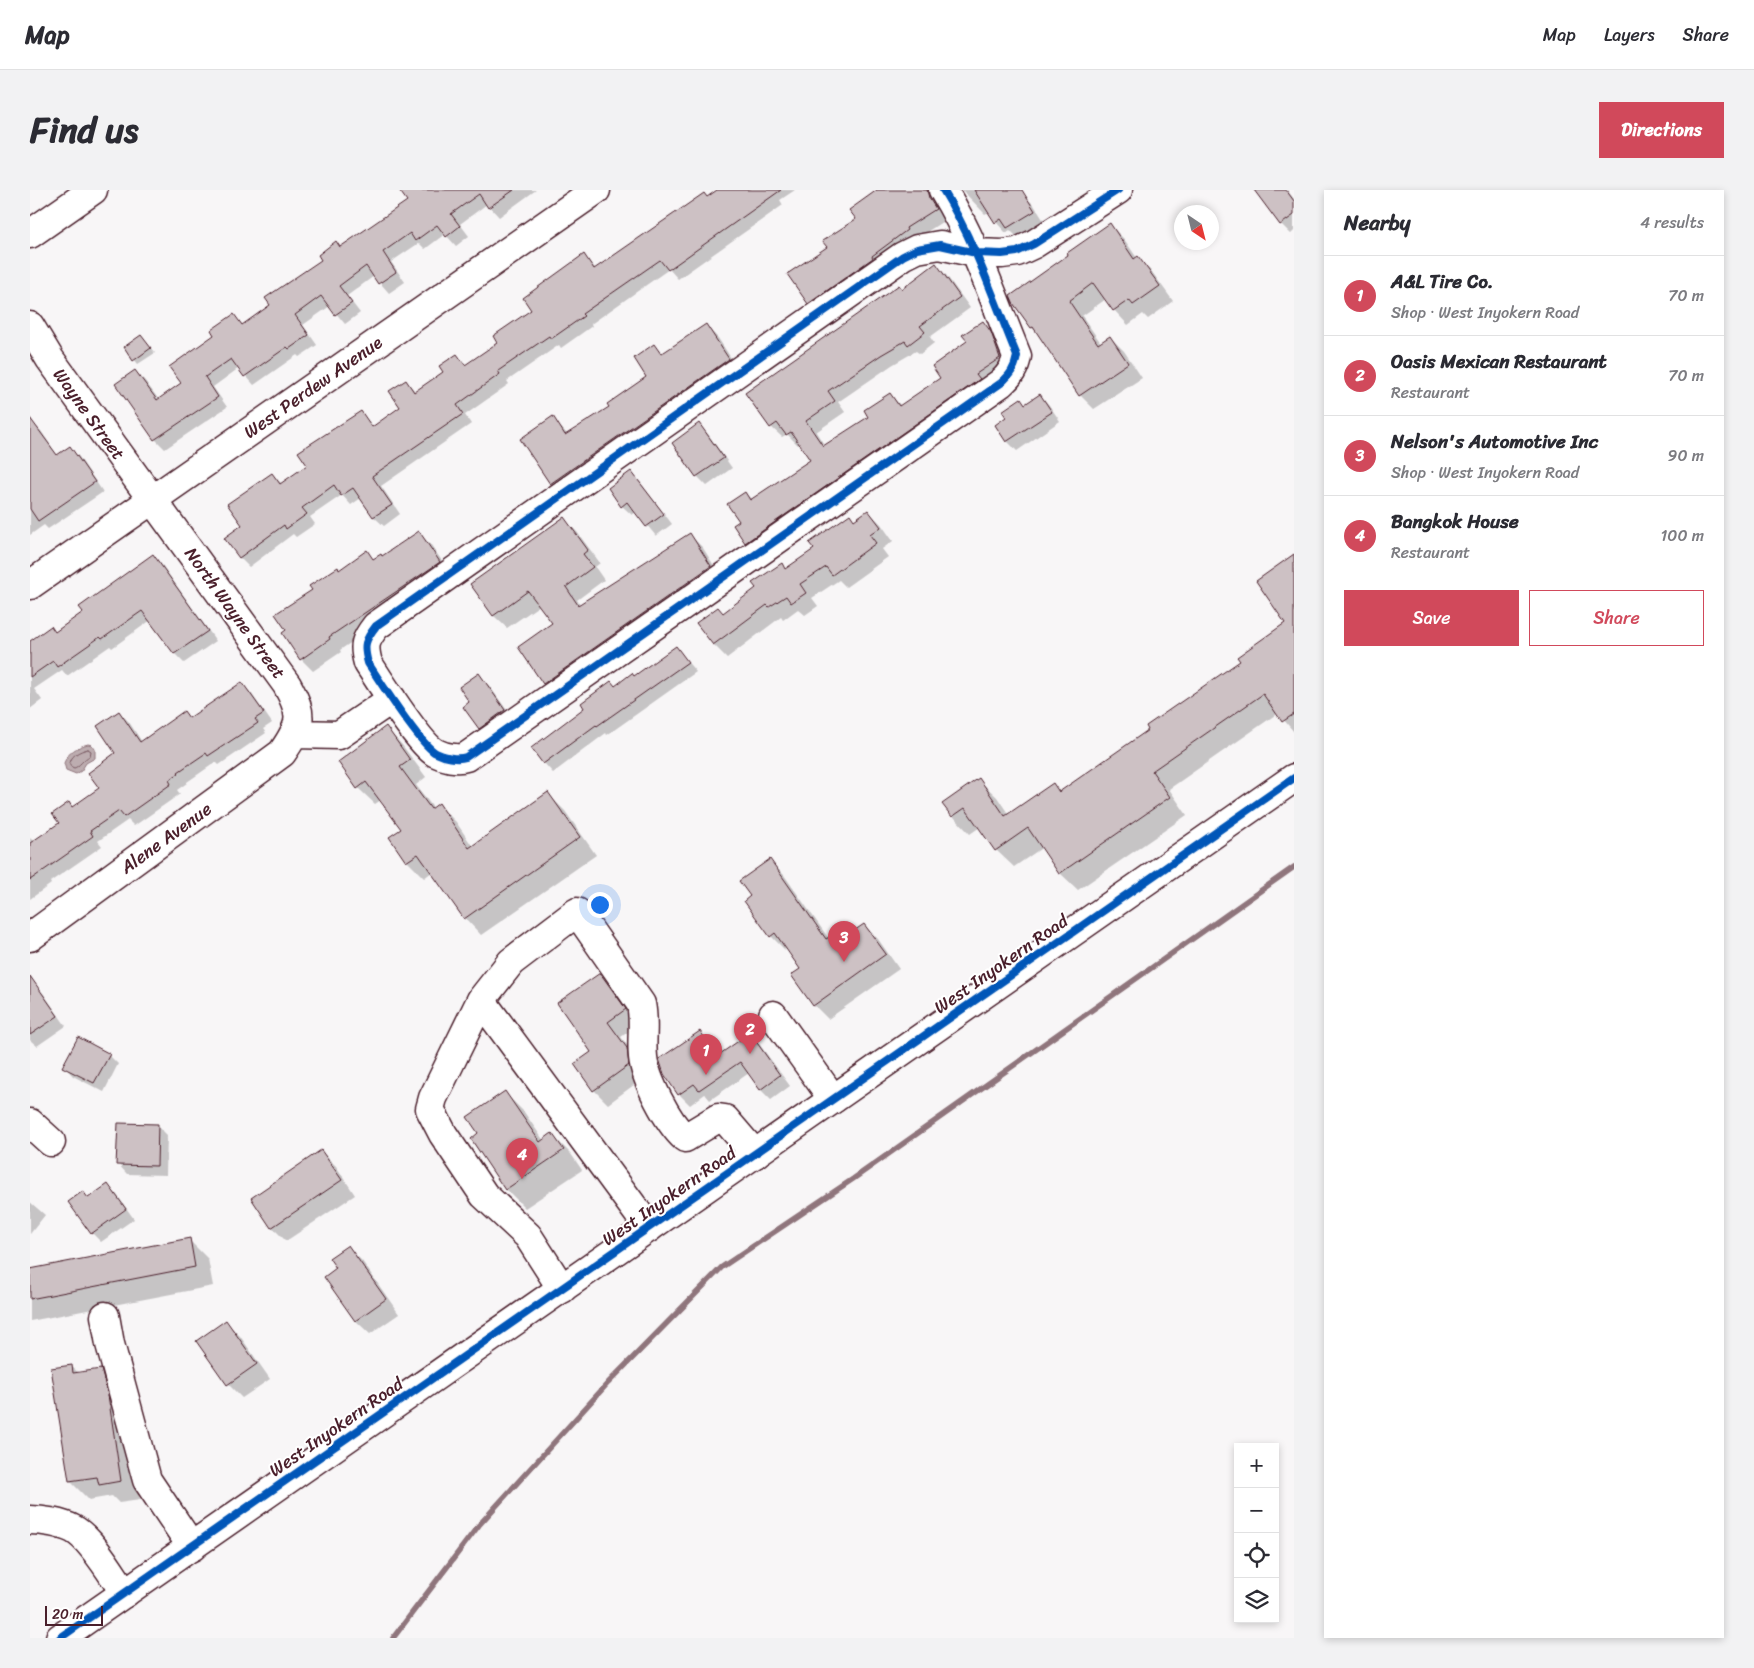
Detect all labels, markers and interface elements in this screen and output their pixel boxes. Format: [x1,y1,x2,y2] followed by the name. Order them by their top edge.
[25,14,69,56] text: Map
[1543,19,1576,51] text: Map
[1604,19,1655,51] text: Layers
[1683,19,1729,51] text: Share
[30,99,138,161] text: Find us
[1599,102,1724,158] button: Directions
[1344,204,1410,242] text: Nearby
[1174,205,1219,250] north arrow
[1640,208,1704,237] text: 4 results
[1391,265,1494,298] text: A&L Tire Co.
[1357,281,1363,310] text: 1
[1668,281,1704,310] text: 70 m
[1391,298,1579,327] text: Shop · West Inyokern Road
[237,327,390,447] street label: West Perdew Avenue
[1391,345,1607,378] text: Oasis Mexican Restaurant
[44,361,134,467] street label: Wayne Street
[1355,361,1365,390] text: 2
[1668,361,1704,390] text: 70 m
[1391,378,1470,407] text: Restaurant
[1391,425,1598,458] text: Nelson's Automotive Inc
[1356,441,1364,470] text: 3
[1668,441,1704,470] text: 90 m
[1391,458,1579,487] text: Shop · West Inyokern Road
[1391,505,1519,538] text: Bangkok House
[1355,521,1365,550] text: 4
[1660,521,1704,550] text: 100 m
[1391,538,1470,567] text: Restaurant
[176,540,294,686] street label: North Wayne Street
[1344,590,1519,646] button: Save
[1529,590,1704,646] button: Share
[112,794,219,883] street label: Alene Avenue
[587,892,613,918] your location
[927,905,1076,1022] street label: West Inyokern Road
[828,921,860,962] pin: 3
[734,1013,766,1054] pin: 2
[690,1034,722,1075] pin: 1
[595,1137,744,1254] street label: West Inyokern Road
[506,1138,538,1179] pin: 4
[262,1368,411,1485] street label: West Inyokern Road
[1234,1443,1279,1623] map controls
[1234,1443,1279,1488] button: +
[1234,1488,1279,1533] button: −
[1234,1533,1279,1578] button: locate
[1234,1578,1279,1623] button: layers
[52,1602,83,1627] text: 20 m
[45,1603,102,1626] scale bar

